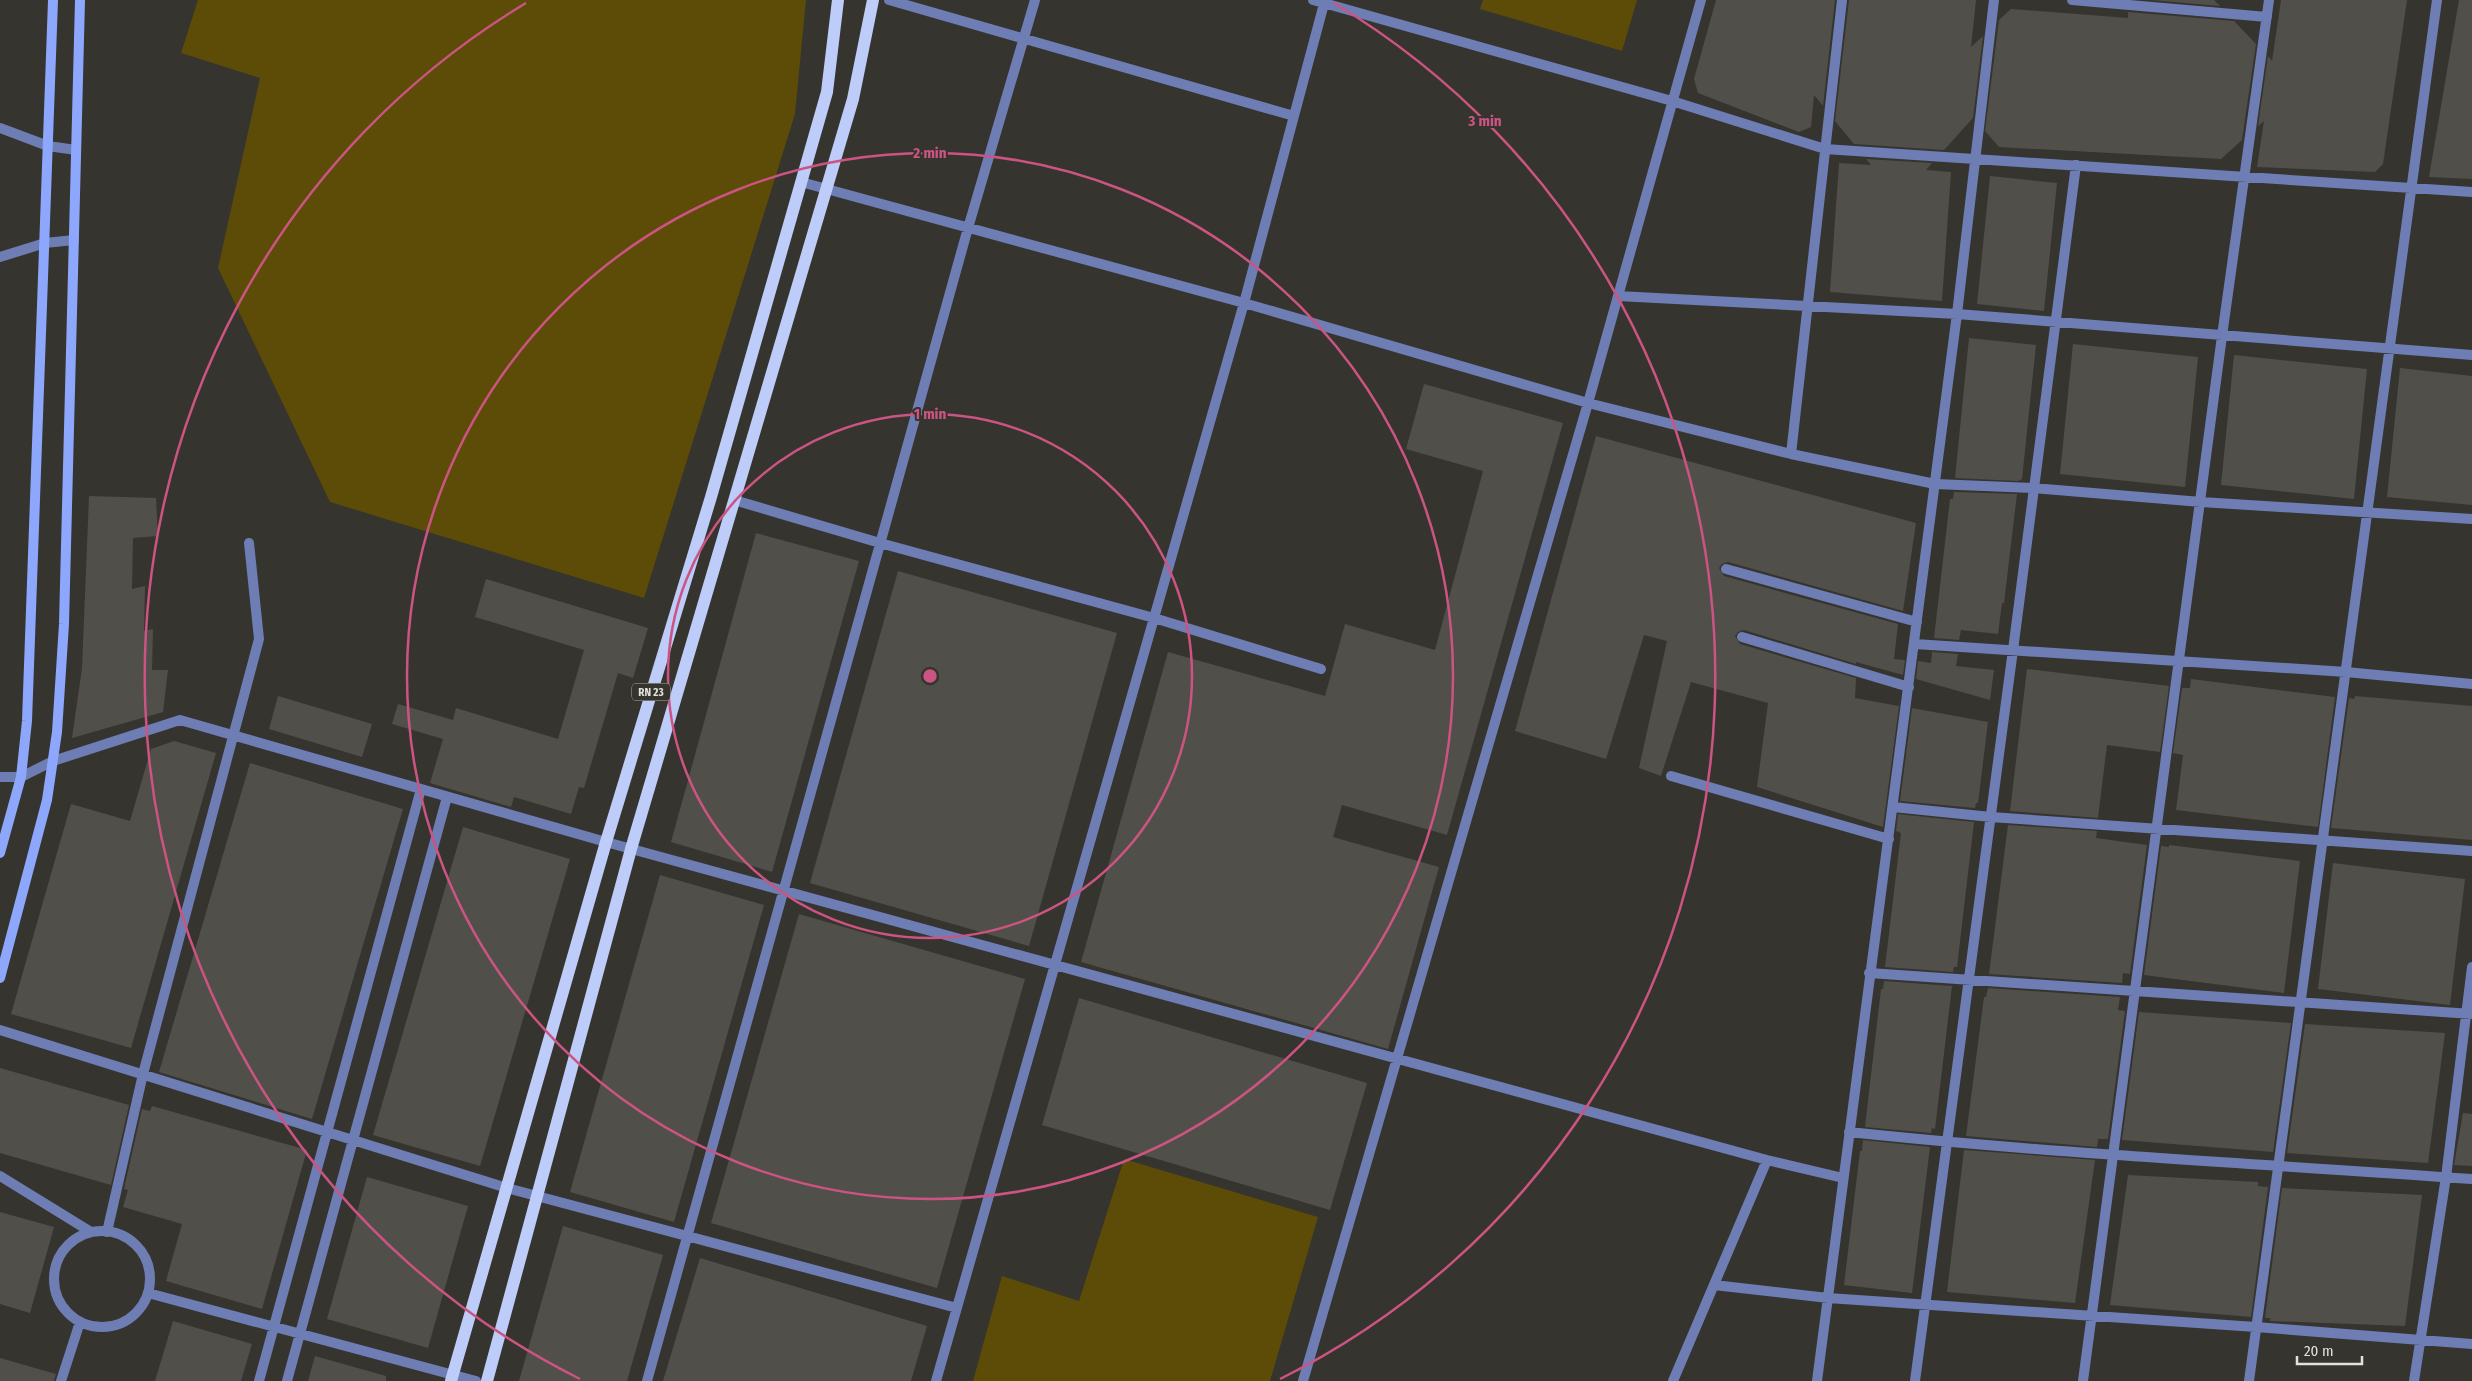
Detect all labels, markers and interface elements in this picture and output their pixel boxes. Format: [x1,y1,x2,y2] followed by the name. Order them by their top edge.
[1467,112,1502,130] text: 3 min
[912,144,947,162] text: 2 min
[914,405,946,423] text: 1 min
[921,667,939,685] centre of rings
[632,684,670,700] road number: RN 23
[2297,1334,2362,1366] scale bar
[2304,1342,2334,1360] text: 20 m

